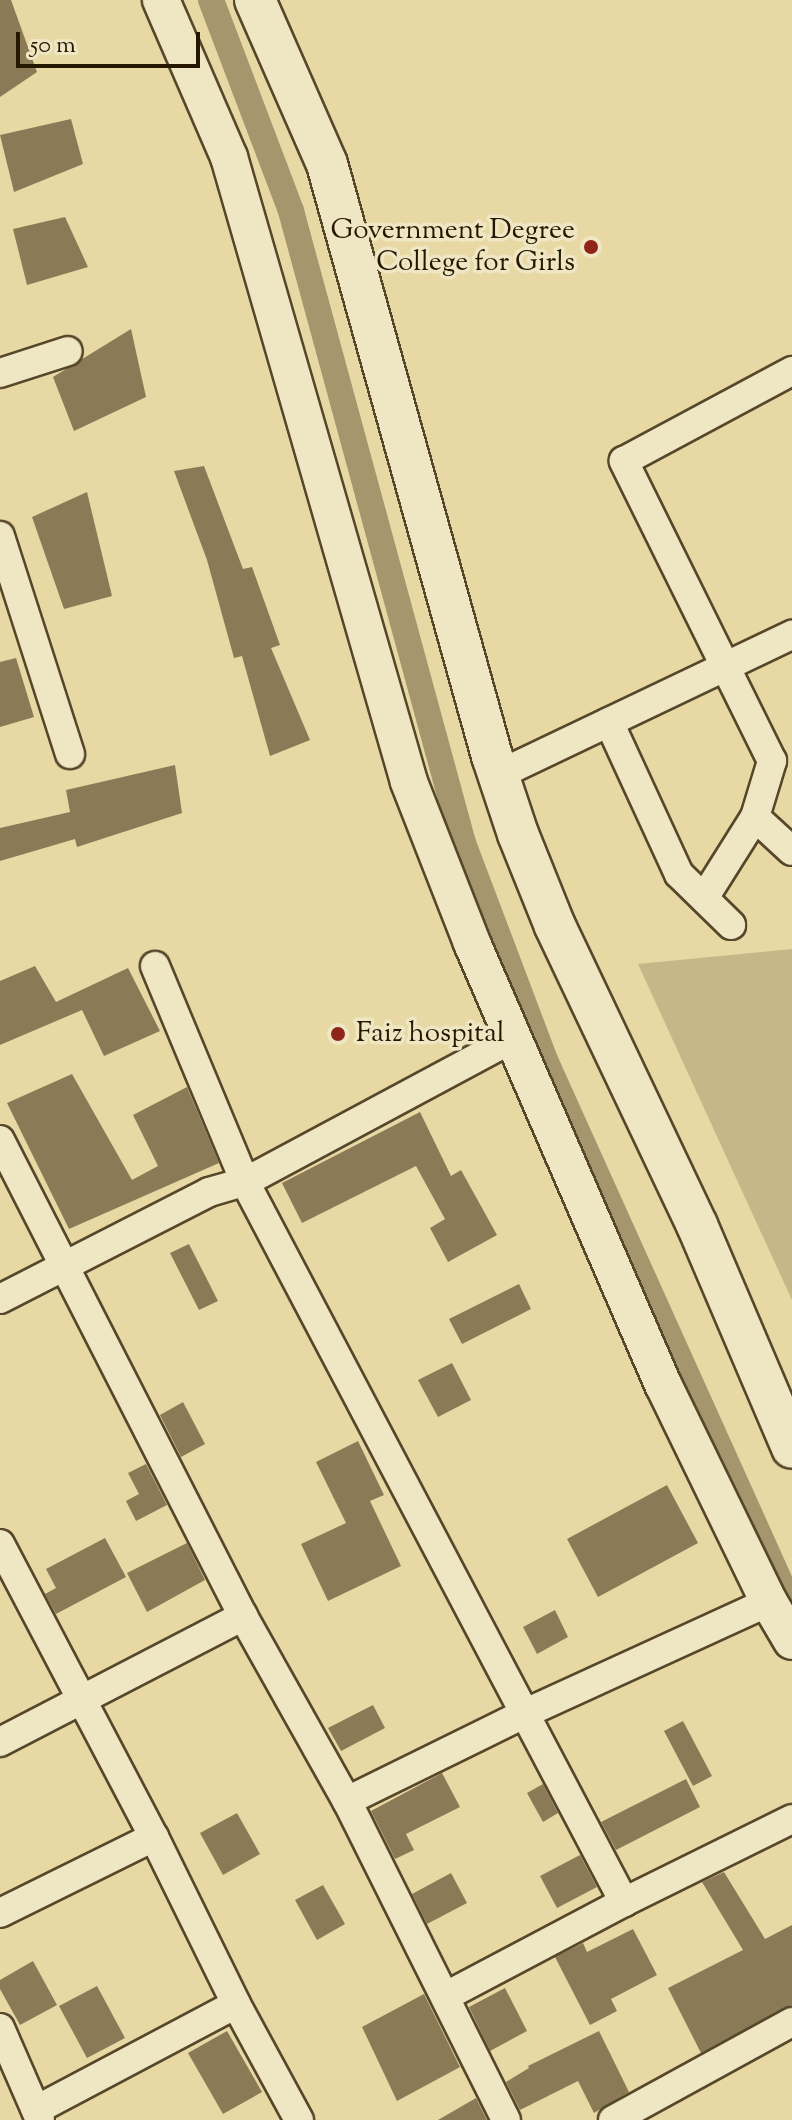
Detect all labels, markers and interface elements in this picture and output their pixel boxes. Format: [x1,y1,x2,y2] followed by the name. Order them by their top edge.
[20,16,204,66] scale bar
[30,29,76,63] text: 50 m
[330,214,575,280] place label: Government Degree College for Girls
[582,238,600,256] marker: Government Degree College for Girls
[356,1017,505,1051] place label: Faiz hospital
[327,1023,349,1045] marker: Faiz hospital

